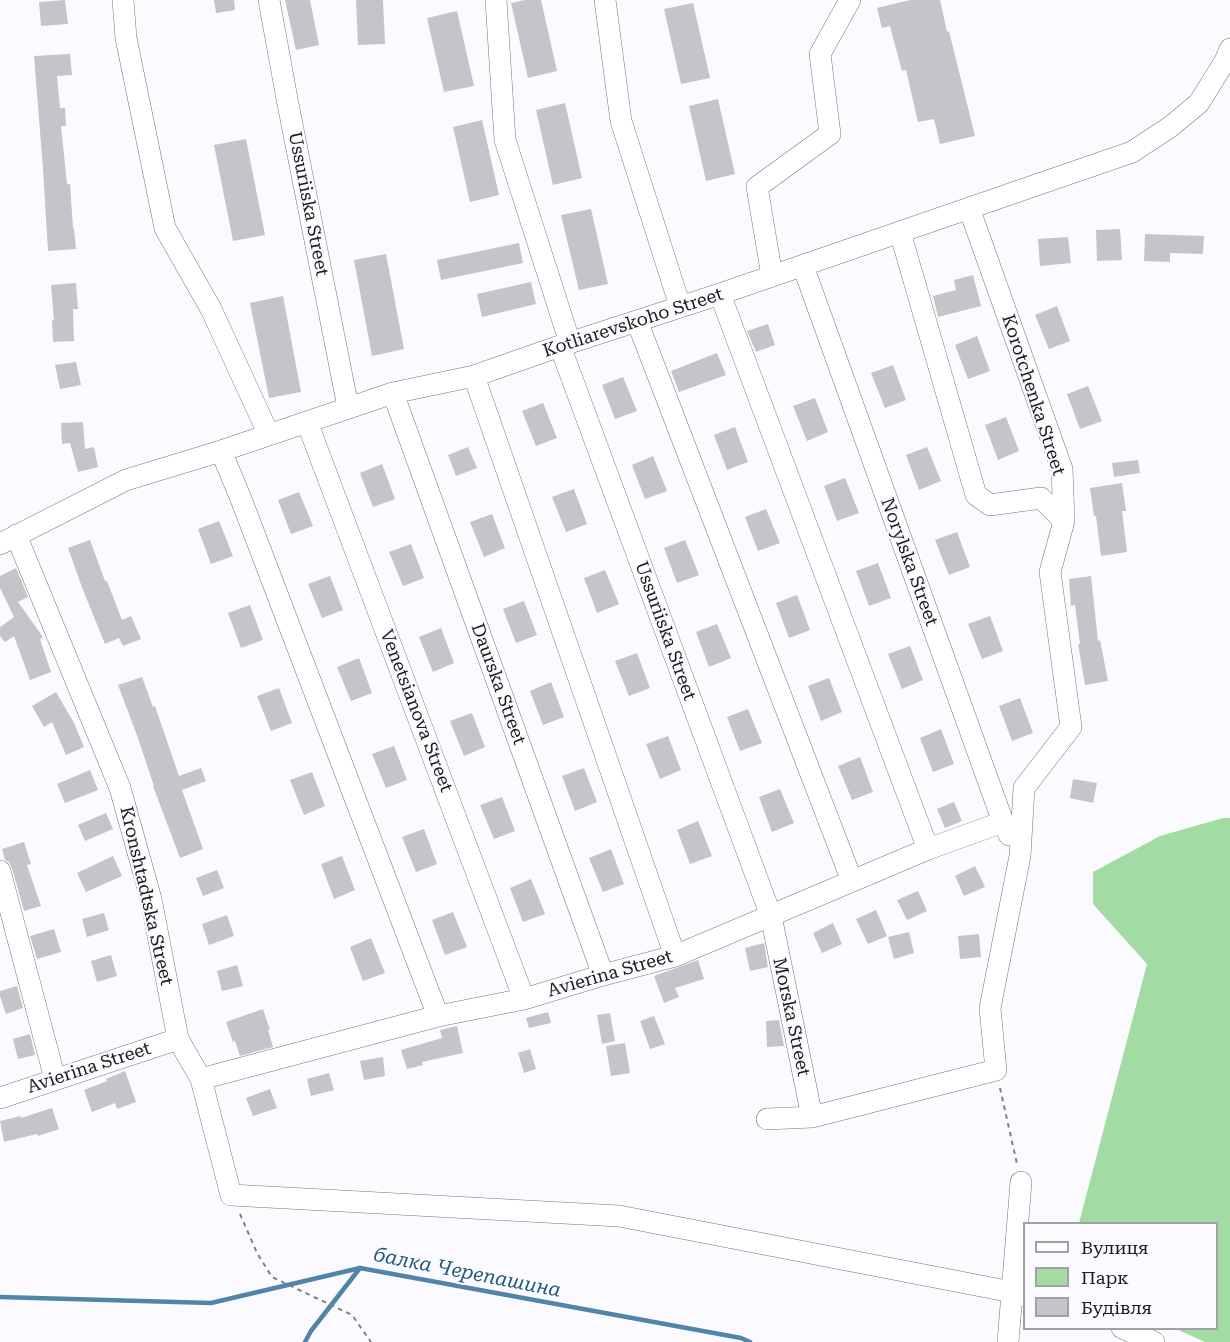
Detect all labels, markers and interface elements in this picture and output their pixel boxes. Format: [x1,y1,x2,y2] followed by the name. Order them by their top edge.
[283,130,333,278] street label: Ussuriiska Street
[540,284,726,362] street label: Kotliarevskoho Street
[997,312,1069,478] street label: Korotchenka Street
[876,495,942,629] street label: Norylska Street
[630,558,700,704] street label: Ussuriiska Street
[466,620,530,748] street label: Daurska Street
[375,627,457,795] street label: Venetsianova Street
[115,804,177,988] street label: Kronshtadtska Street
[545,946,675,1002] street label: Avierina Street
[768,956,814,1078] street label: Morska Street
[24,1038,154,1098] street label: Avierina Street
[1023,1222,1218,1330] legend
[1081,1237,1148,1258] text: Вулиця
[371,1243,563,1303] water label: балка Черепашина
[1081,1267,1129,1288] text: Парк
[1081,1297,1152,1318] text: Будівля

